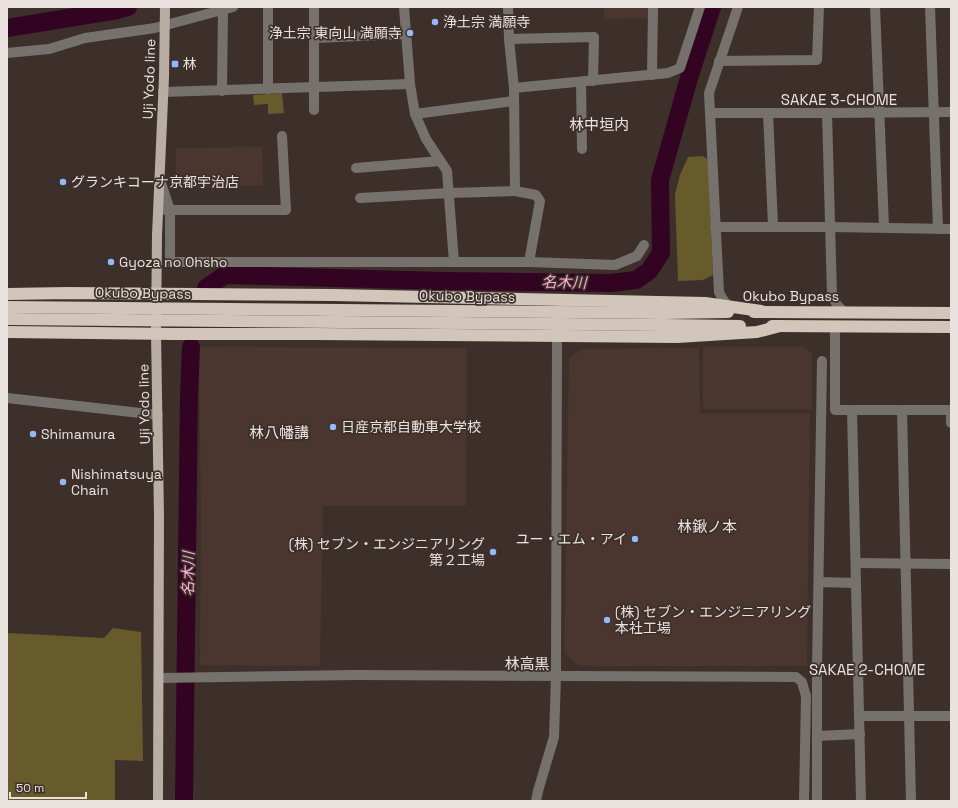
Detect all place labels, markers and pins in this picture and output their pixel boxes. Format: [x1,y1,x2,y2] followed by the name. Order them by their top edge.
[443,13,531,31] place label: 浄土宗 満願寺
[430,17,440,27] marker: 浄土宗 満願寺
[269,24,402,42] place label: 浄土宗 東向山 満願寺
[405,28,415,38] marker: 浄土宗 東向山 満願寺
[183,55,197,73] place label: 林
[170,59,180,69] marker: 林
[71,173,239,191] place label: グランキコーナ京都宇治店
[58,177,68,187] marker: グランキコーナ京都宇治店
[119,253,228,271] place label: Gyoza no Ohsho
[106,257,116,267] marker: Gyoza no Ohsho
[341,418,481,436] place label: 日産京都自動車大学校
[328,422,338,432] marker: 日産京都自動車大学校
[41,425,115,443] place label: Shimamura
[28,429,38,439] marker: Shimamura
[71,465,162,499] place label: Nishimatsuya Chain
[58,477,68,487] marker: Nishimatsuya Chain
[516,530,627,548] place label: ユー・エム・アイ
[630,534,640,544] marker: ユー・エム・アイ
[289,535,485,569] place label: (株) セブン・エンジニアリング 第２工場
[488,547,498,557] marker: (株) セブン・エンジニアリング 第２工場
[615,603,811,637] place label: (株) セブン・エンジニアリング 本社工場
[602,615,612,625] marker: (株) セブン・エンジニアリング 本社工場

